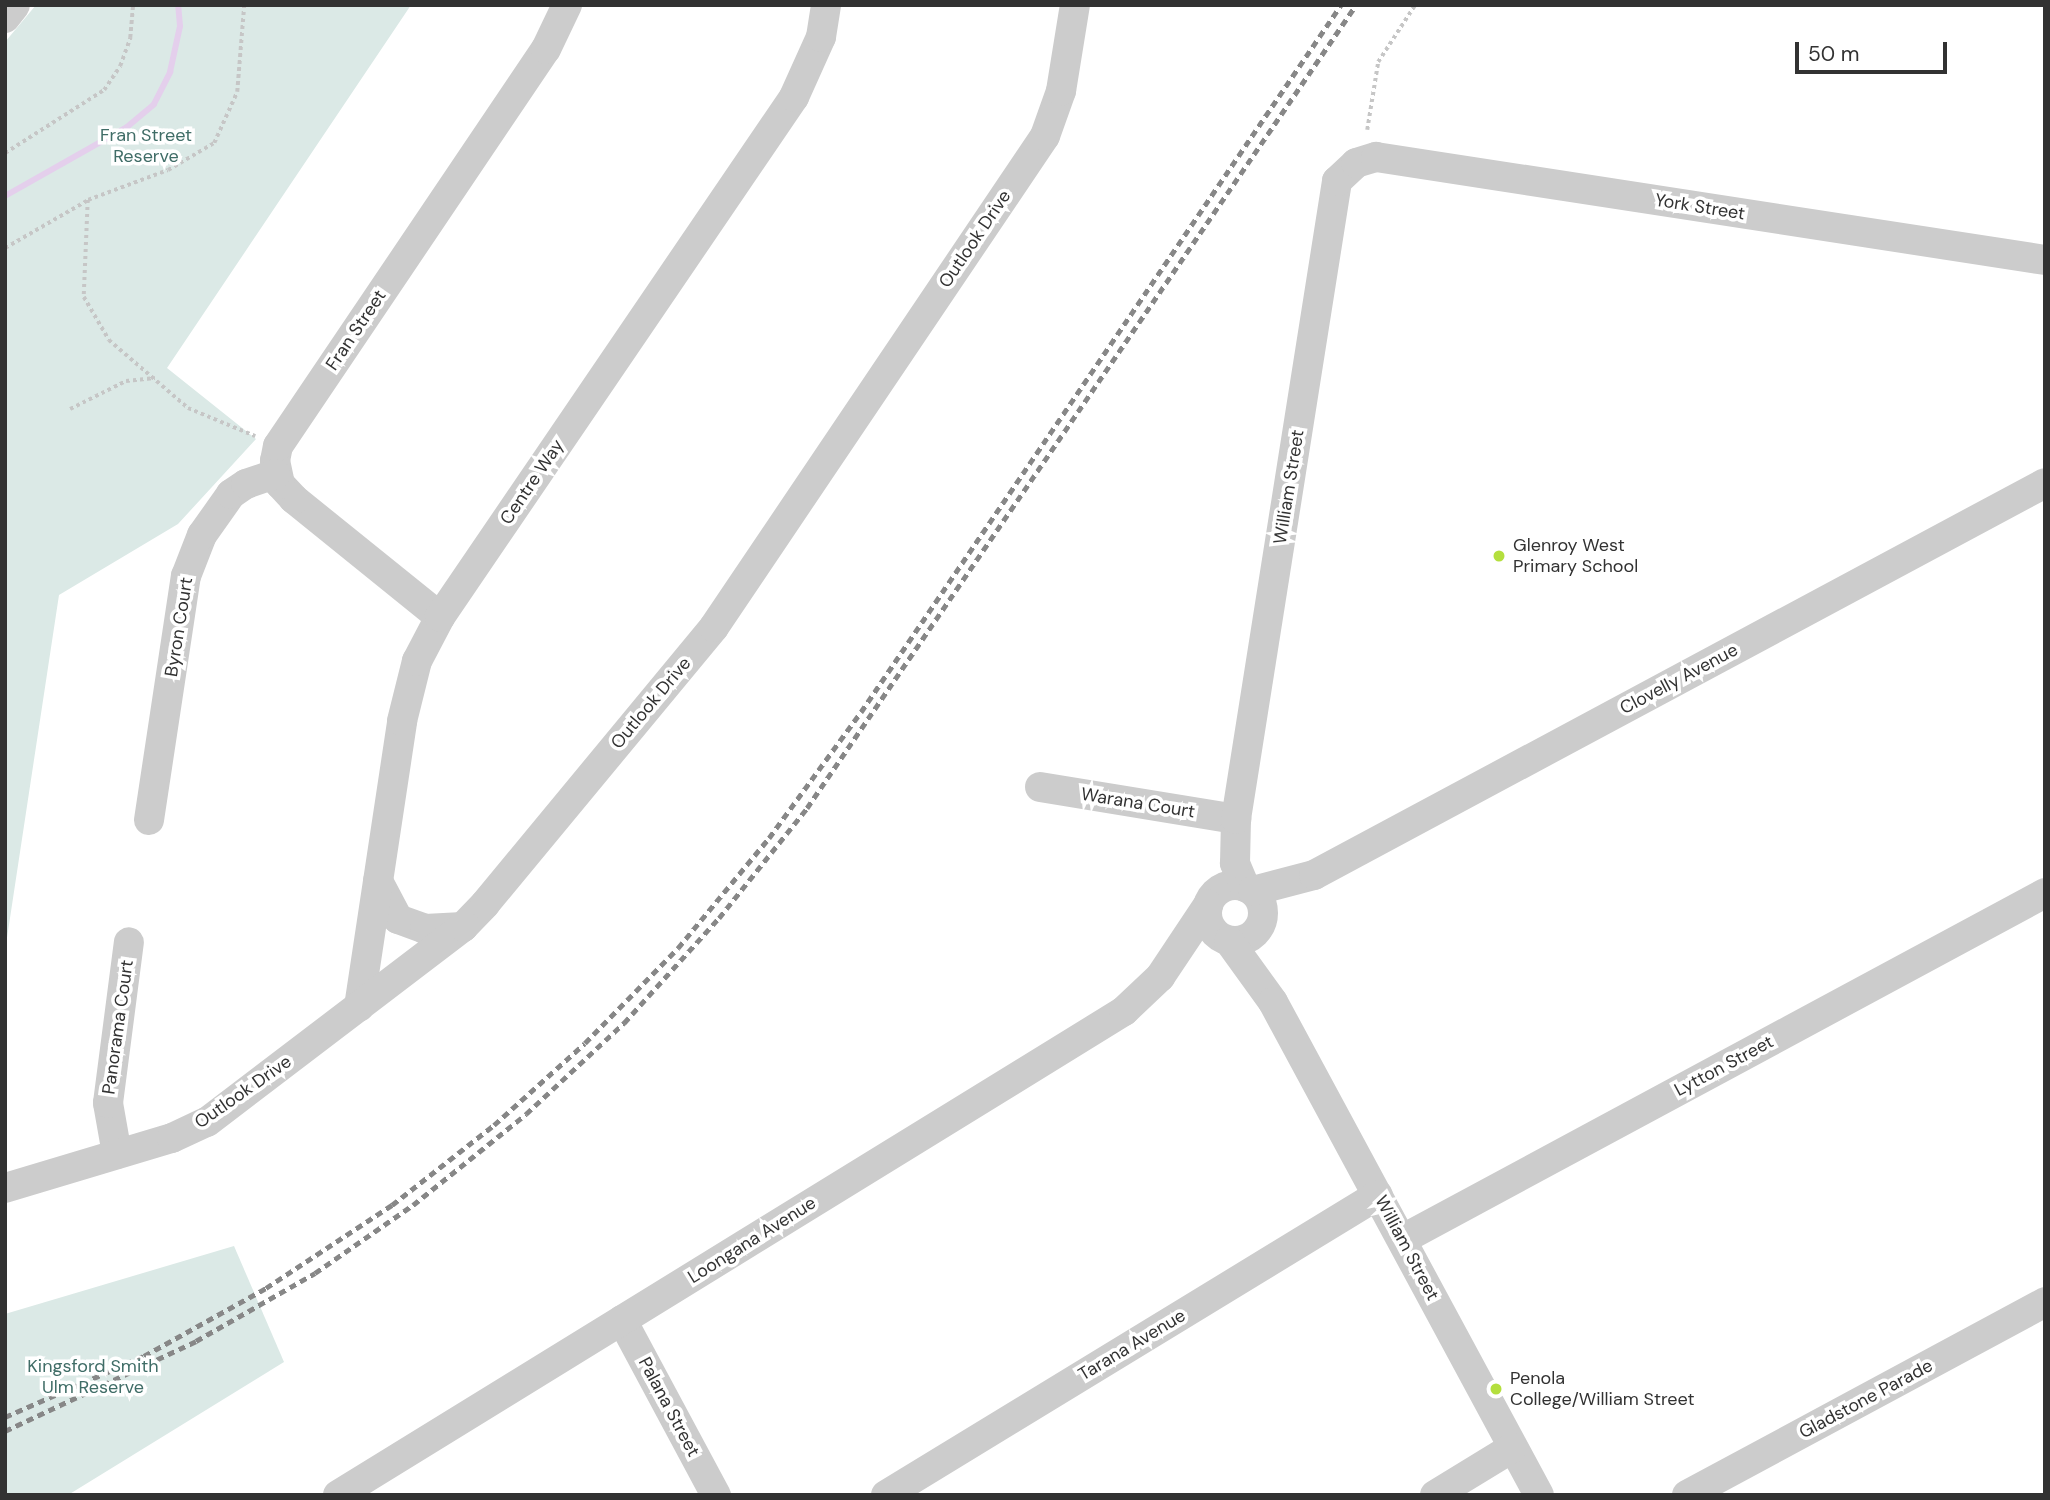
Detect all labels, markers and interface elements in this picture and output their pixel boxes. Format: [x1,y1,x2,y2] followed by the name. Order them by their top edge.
[1798,28,1950,72] scale bar
[1808,40,1859,68] text: 50 m
[100,125,192,168] park label: Fran Street Reserve
[934,186,1016,292] street label: Outlook Drive
[1653,189,1747,225] street label: York Street
[321,286,391,374] street label: Fran Street
[1269,428,1309,546] street label: William Street
[496,435,568,529] street label: Centre Way
[1513,535,1638,578] place label: Glenroy West Primary School
[1491,548,1507,564] marker: Glenroy West Primary School
[160,576,198,678] street label: Byron Court
[1616,639,1742,719] street label: Clovelly Avenue
[606,653,696,753] street label: Outlook Drive
[1079,783,1197,823] street label: Warana Court
[98,958,138,1096] street label: Panorama Court
[1671,1031,1777,1101] street label: Lytton Street
[190,1051,296,1133] street label: Outlook Drive
[684,1192,820,1288] street label: Loongana Avenue
[1370,1192,1444,1304] street label: William Street
[1075,1305,1189,1385] street label: Tarana Avenue
[634,1354,704,1460] street label: Palana Street
[1796,1355,1936,1443] street label: Gladstone Parade
[27,1356,159,1398] park label: Kingsford Smith Ulm Reserve
[1510,1368,1695,1410] place label: Penola College/William Street
[1488,1381,1504,1397] marker: Penola College/William Street

